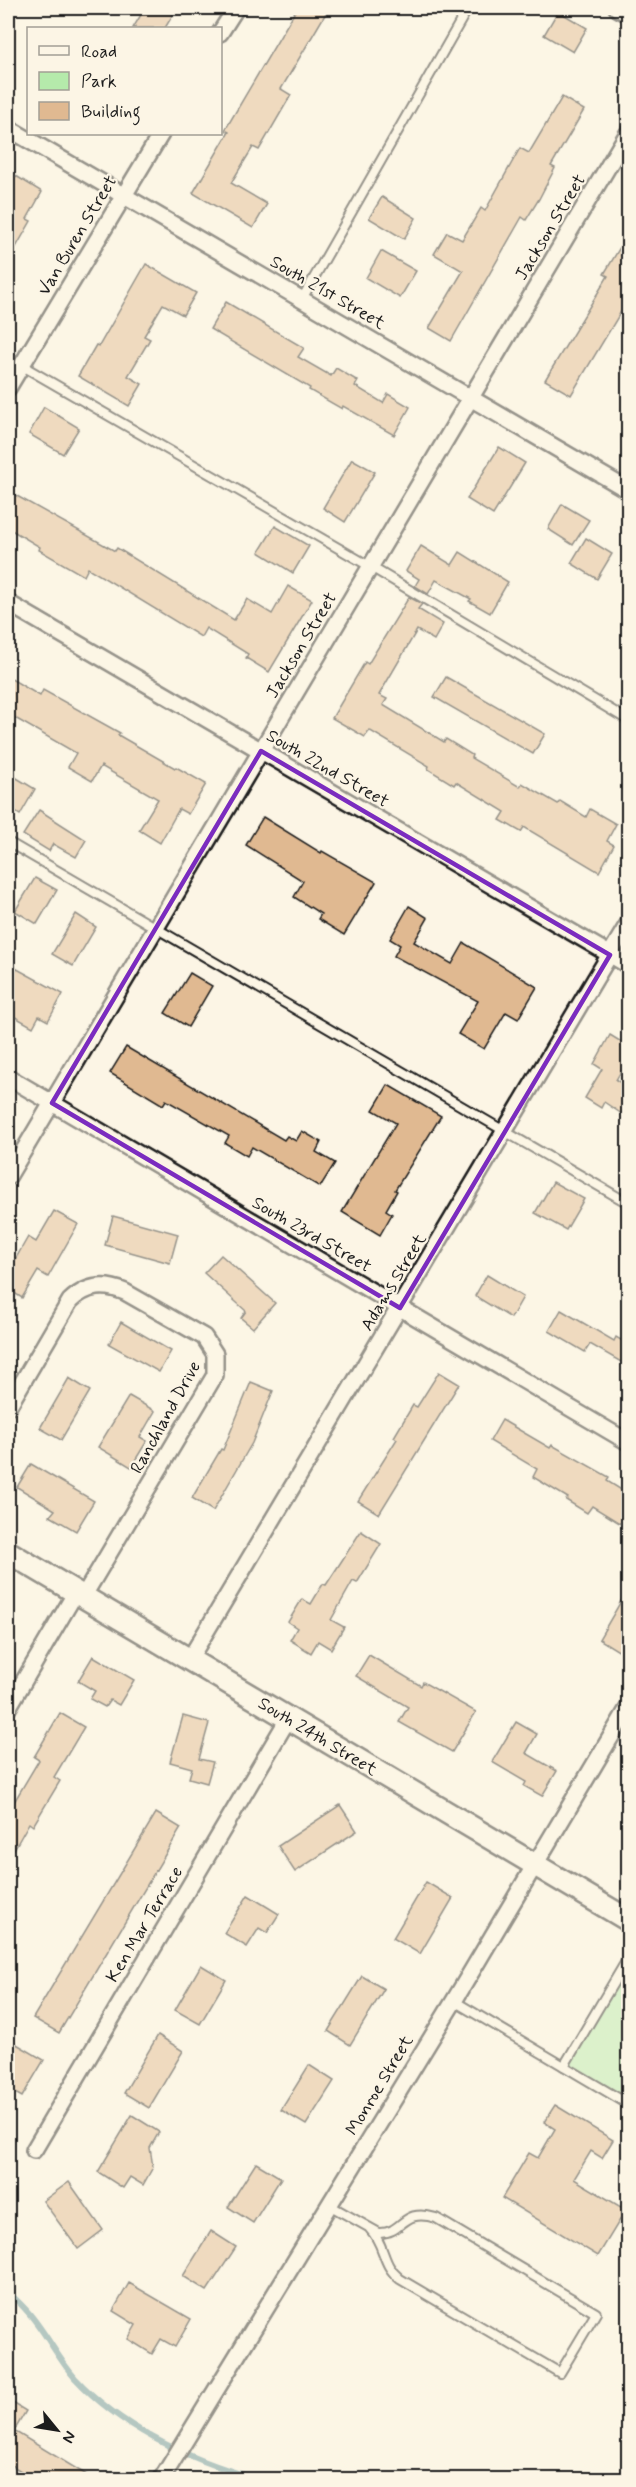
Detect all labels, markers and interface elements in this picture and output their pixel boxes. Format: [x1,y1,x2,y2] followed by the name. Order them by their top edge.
[27,27,222,135] legend
[81,40,117,64] text: Road
[81,70,117,94] text: Park
[81,100,141,126] text: Building
[510,170,592,285] street label: Jackson Street
[33,171,123,300] street label: Van Buren Street
[265,250,390,336] street label: South 21st Street
[261,588,343,703] street label: Jackson Street
[262,724,393,814] street label: South 22nd Street
[247,1191,376,1279] street label: South 23rd Street
[355,1229,433,1336] street label: Adams Street
[125,1357,207,1478] street label: Ranchland Drive
[253,1692,382,1782] street label: South 24th Street
[101,1862,189,1987] street label: Ken Mar Terrace
[340,2030,420,2140] street label: Monroe Street
[27,2400,87,2460] north arrow
[57,2427,80,2447] text: N

